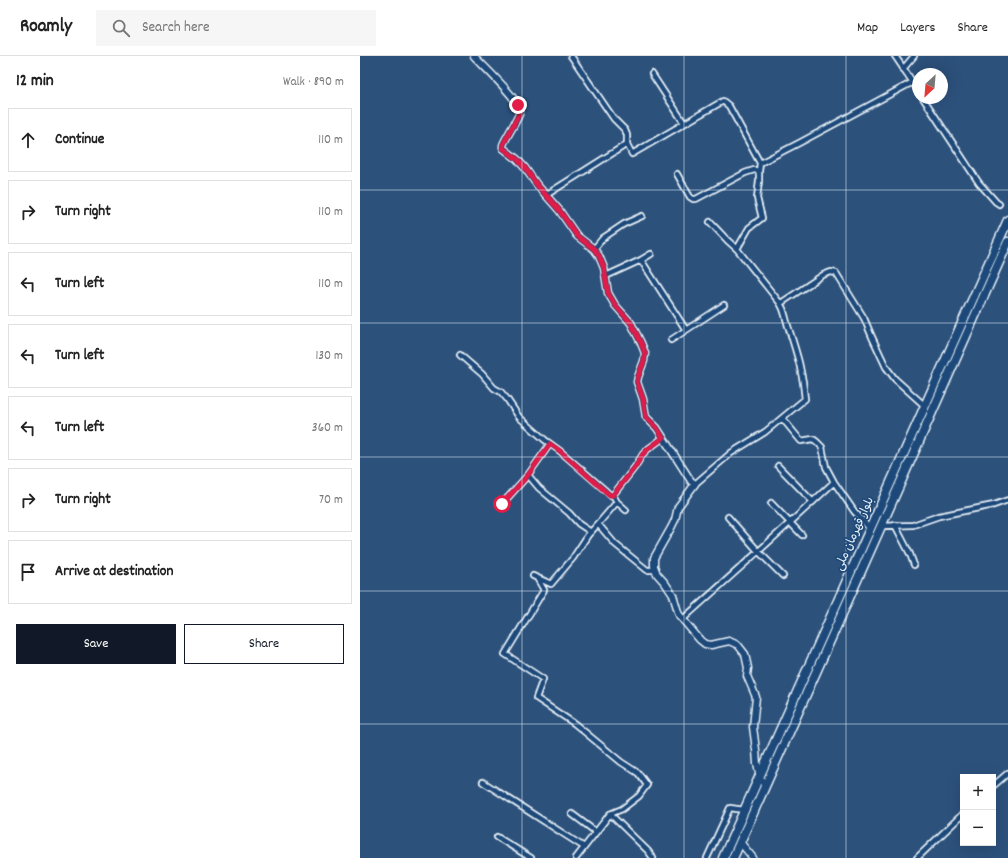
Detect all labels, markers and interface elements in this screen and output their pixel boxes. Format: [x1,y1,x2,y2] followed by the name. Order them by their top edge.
[96,10,376,46] search box
[20,14,72,41] text: Roamly
[110,17,132,39] icon: search
[142,17,210,39] text: Search here
[857,18,878,38] text: Map
[900,18,935,38] text: Layers
[957,18,988,38] text: Share
[912,68,948,104] north arrow
[16,70,54,94] text: 12 min
[283,73,344,92] text: Walk · 890 m
[509,96,527,114] route end
[17,129,39,151] icon: ahead
[55,129,104,151] text: Continue
[318,131,343,150] text: 110 m
[17,201,39,223] icon: right
[55,201,111,223] text: Turn right
[318,203,343,222] text: 110 m
[17,273,39,295] icon: left
[55,273,104,295] text: Turn left
[318,275,343,294] text: 110 m
[17,345,39,367] icon: left
[55,345,104,367] text: Turn left
[315,347,343,366] text: 130 m
[17,417,39,439] icon: left
[55,417,104,439] text: Turn left
[312,419,343,438] text: 360 m
[17,489,39,511] icon: right
[55,489,111,511] text: Turn right
[319,491,343,510] text: 70 m
[831,494,879,574] street label: بلوار قهرمان ملی
[493,495,511,513] route start
[17,561,39,583] icon: arrive
[55,561,173,583] text: Arrive at destination
[16,624,176,664] button: Save
[184,624,344,664] button: Share
[960,774,996,846] map controls
[960,774,996,810] button: +
[960,810,996,846] button: −

